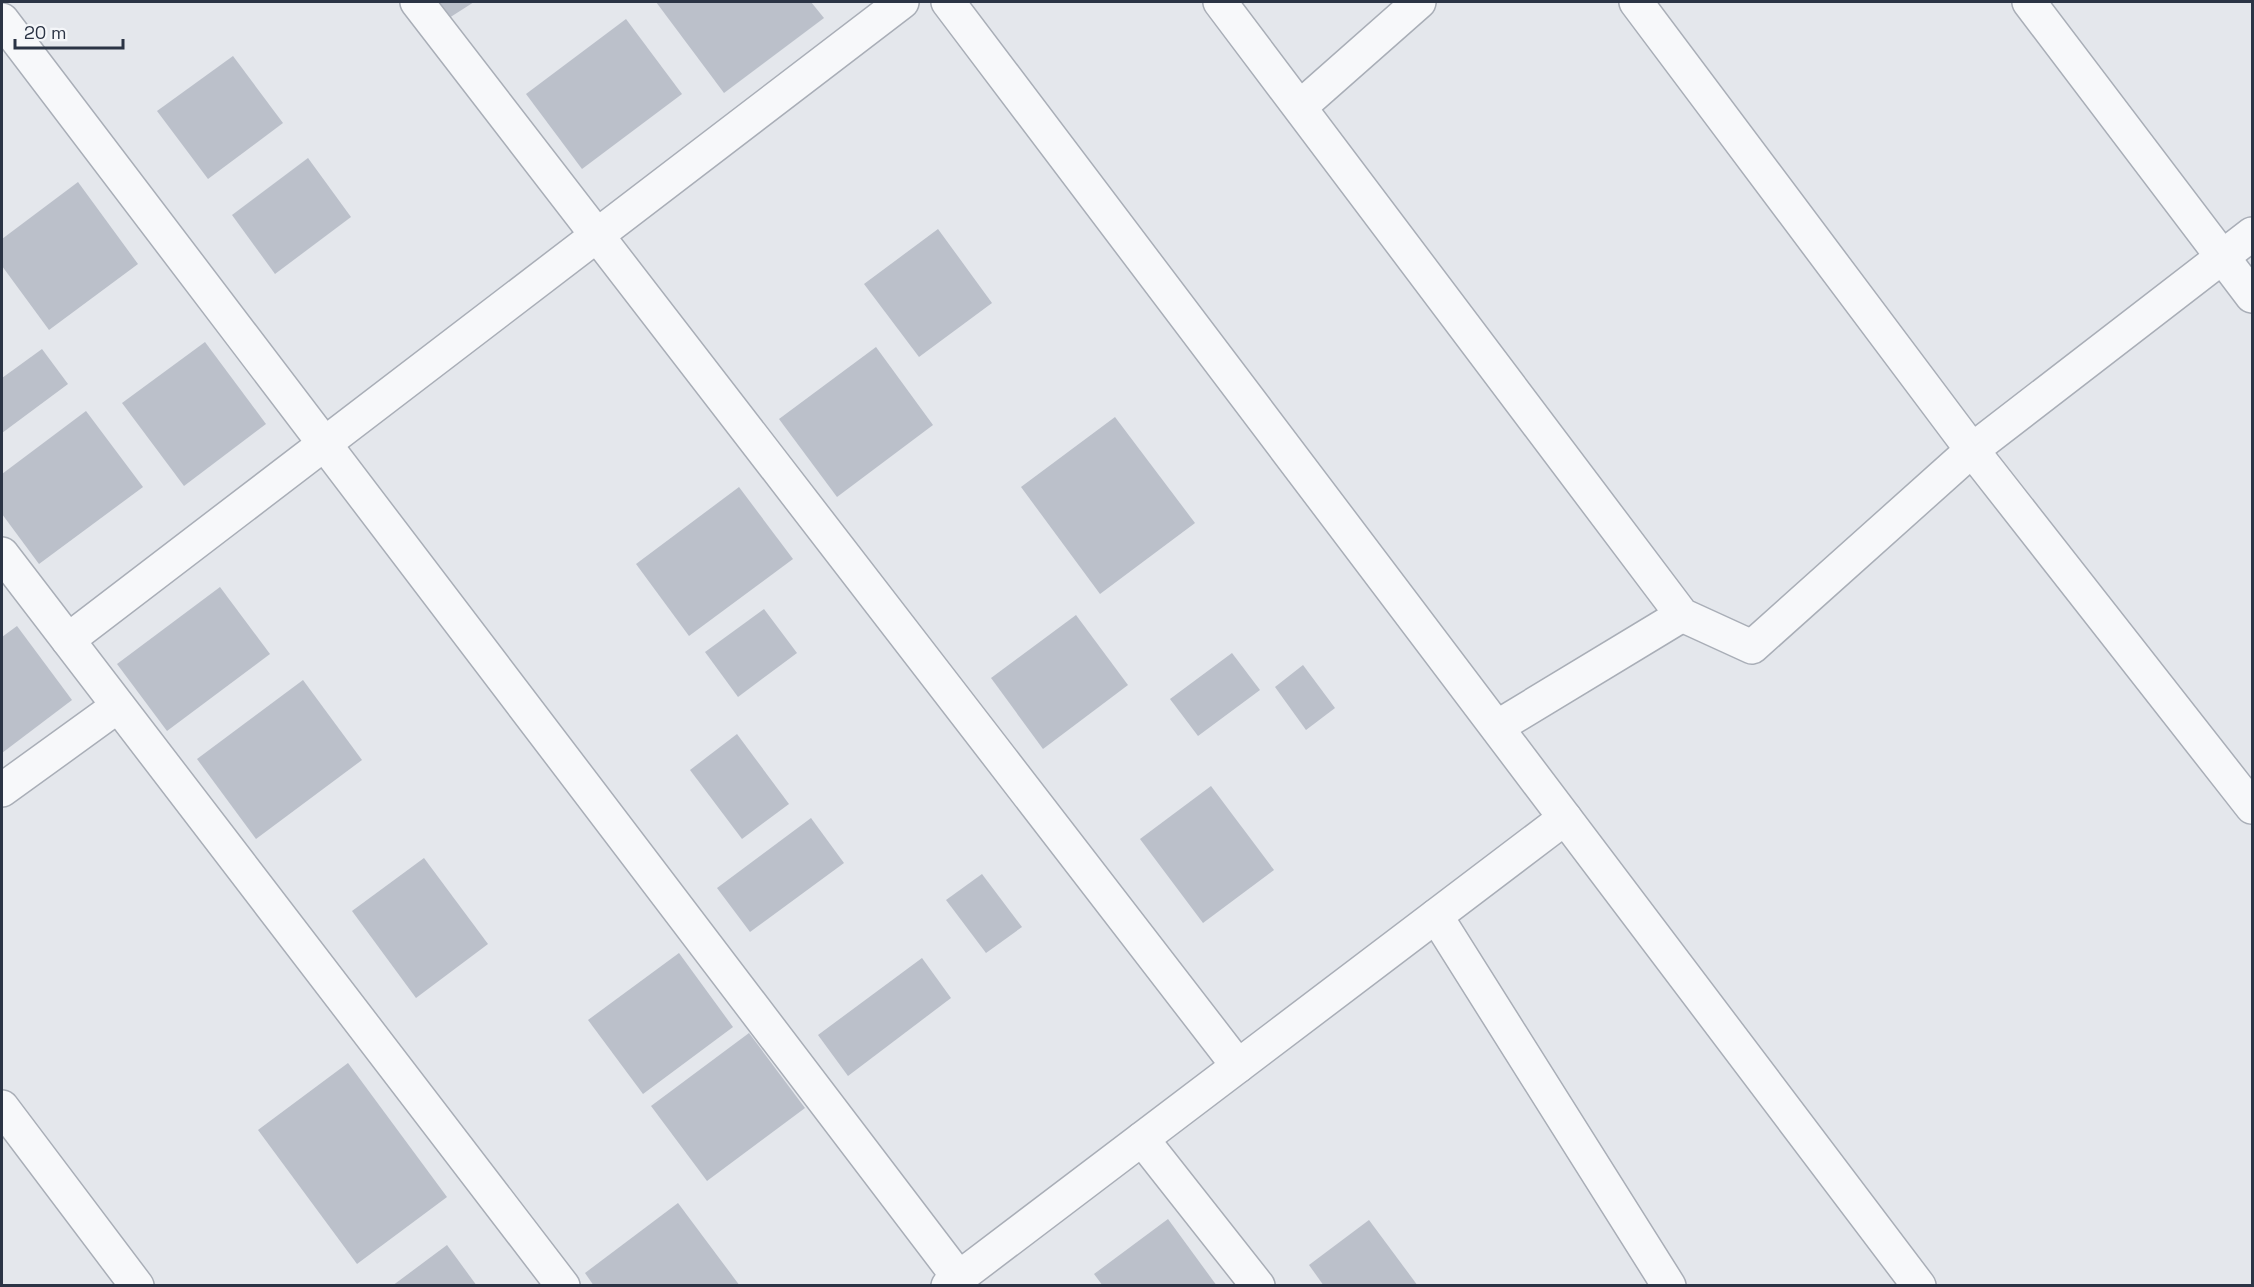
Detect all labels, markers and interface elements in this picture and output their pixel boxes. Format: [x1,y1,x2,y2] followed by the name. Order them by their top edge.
[15,12,123,50] scale bar
[24,21,67,44] text: 20 m

